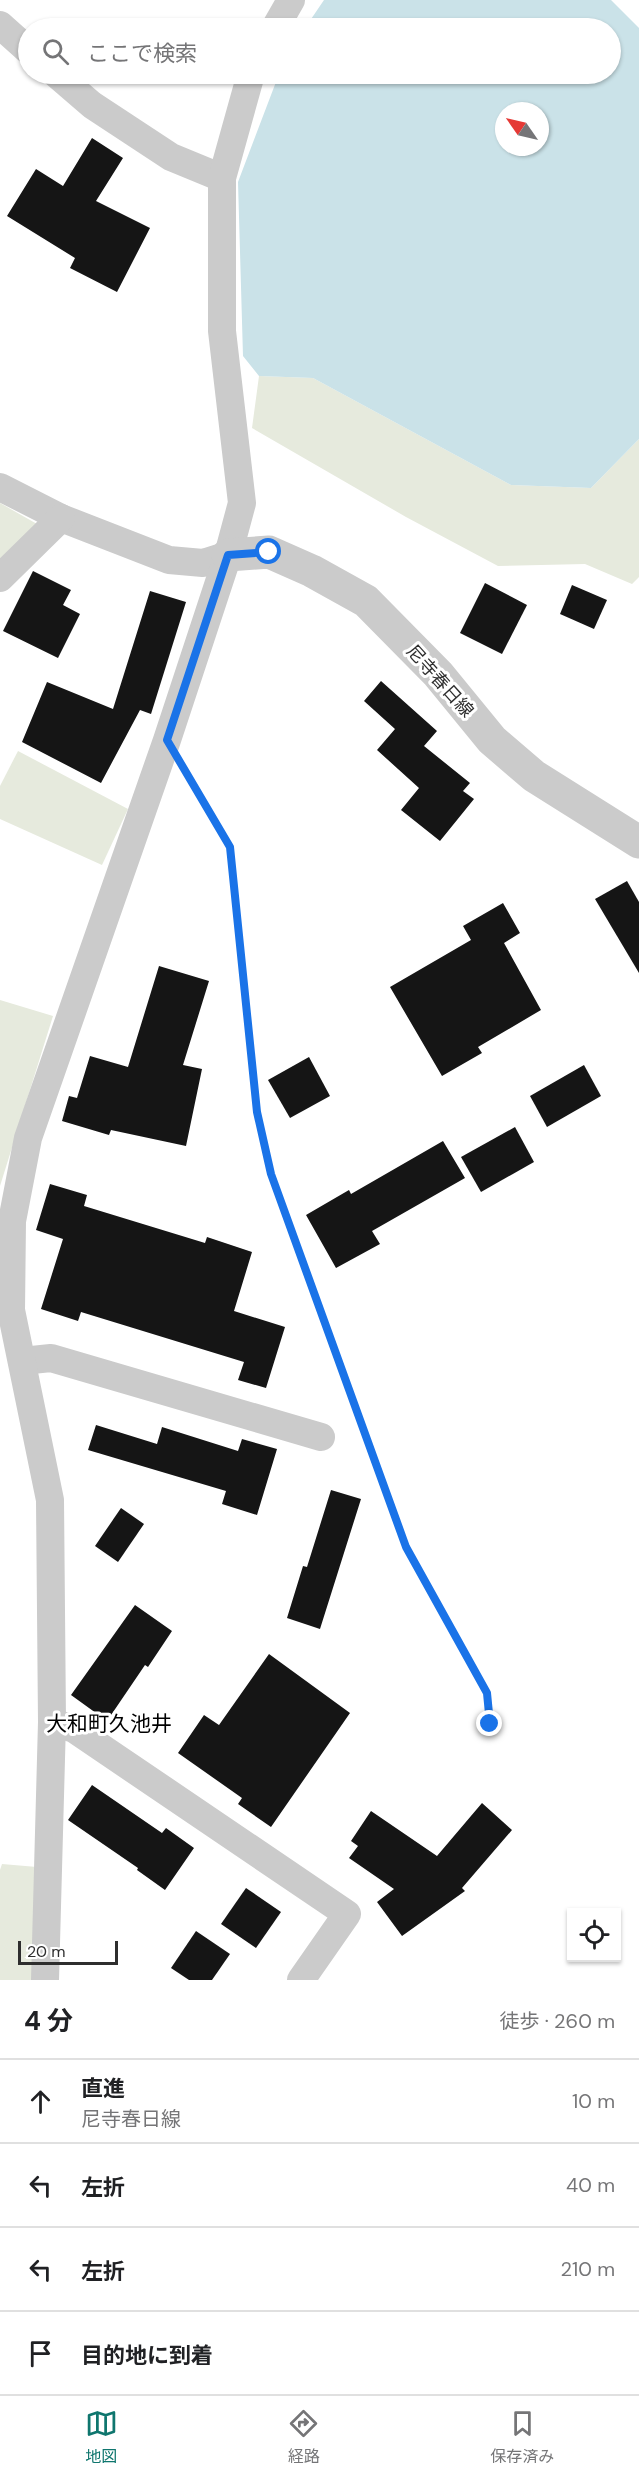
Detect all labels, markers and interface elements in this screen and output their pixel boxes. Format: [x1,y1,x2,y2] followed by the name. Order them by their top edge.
[18,18,621,84] search box
[39,35,72,68] icon: search
[87,39,197,68] text: ここで検索
[495,102,549,156] north arrow
[255,538,281,564] route start
[401,640,479,722] street label: 尼寺春日線
[46,1710,172,1738] district label: 大和町久池井
[476,1710,502,1736] route end
[567,1908,621,1962] map controls
[567,1908,621,1962] button: locate
[18,1938,118,1966] scale bar
[27,1941,66,1962] text: 20 m
[24,2004,73,2038] text: 4 分
[500,2008,615,2034] text: 徒歩 · 260 m
[81,2074,125,2103] text: 直進
[24,2085,57,2118] icon: ahead
[572,2088,615,2114] text: 10 m
[81,2106,181,2132] text: 尼寺春日線
[24,2169,57,2202] icon: left
[566,2172,615,2198] text: 40 m
[81,2173,125,2202] text: 左折
[24,2253,57,2286] icon: left
[560,2256,615,2282] text: 210 m
[81,2257,125,2286] text: 左折
[24,2337,57,2370] icon: arrive
[81,2341,213,2370] text: 目的地に到着
[85,2407,118,2467] tab: 地図
[287,2407,320,2467] tab: 経路
[490,2407,554,2467] tab: 保存済み

